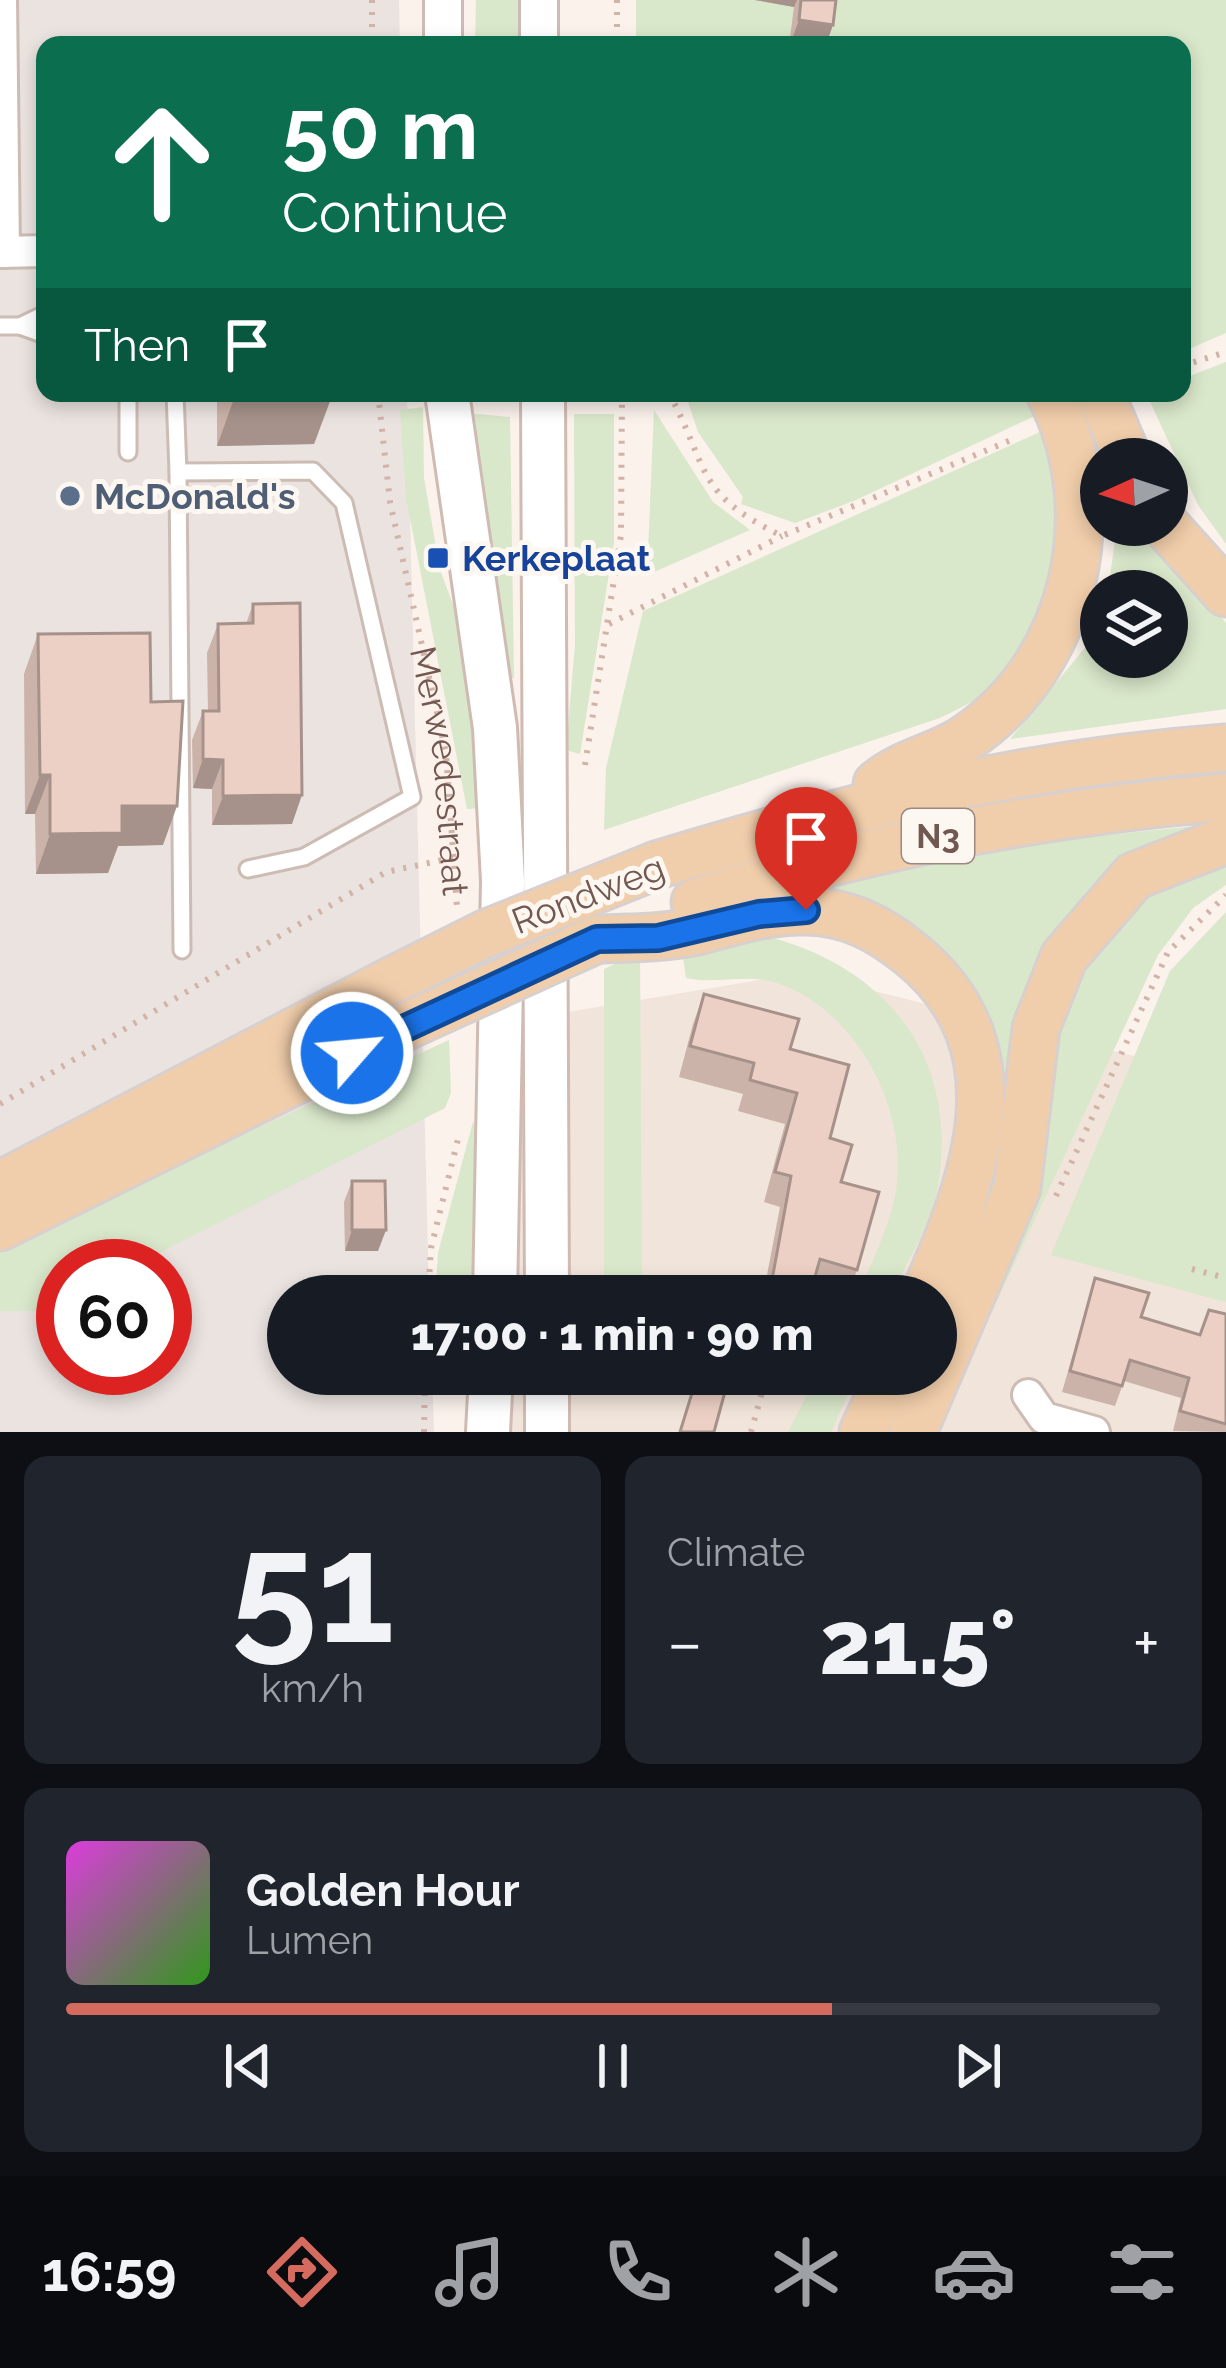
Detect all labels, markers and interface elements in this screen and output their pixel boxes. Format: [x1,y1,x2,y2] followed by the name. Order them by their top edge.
[282,80,478,179] text: 50 m
[84,84,240,240] icon: ahead
[282,181,508,245] text: Continue
[214,312,280,378] icon: arrive
[84,319,190,372] text: Then
[1080,438,1188,546] north arrow
[1080,438,1188,678] map controls
[94,475,296,517] place label: McDonald's
[57,483,83,509] marker: McDonald's
[462,537,650,579] place label: Kerkeplaat
[425,545,451,571] marker: Kerkeplaat
[1080,570,1188,678] button: layers
[402,642,477,897] street label: Merwedestraat
[755,787,857,910] pin
[773,805,839,871] icon: arrive
[902,809,974,863] road number: N3
[506,846,670,942] street label: Rondweg
[289,990,415,1116] position arrow
[36,1239,192,1395] speed limit sign: 60
[411,1308,813,1361] text: 17:00 · 1 min · 90 m
[231,1495,394,1679] text: 51
[667,1529,805,1575] text: Climate
[819,1589,1016,1695] text: 21.5°
[667,1604,703,1681] text: −
[1133,1604,1160,1681] text: +
[261,1665,364,1711] text: km/h
[246,1864,520,1917] text: Golden Hour
[246,1917,373,1963] text: Lumen
[215,2033,281,2099] icon: previous
[580,2033,646,2099] icon: pause
[945,2033,1011,2099] icon: next
[260,2230,344,2314] icon: directions
[428,2230,512,2314] icon: music
[596,2230,680,2314] icon: phone
[764,2230,848,2314] icon: climate
[932,2230,1016,2314] icon: car
[1100,2230,1184,2314] icon: filters
[42,2240,176,2304] text: 16:59

